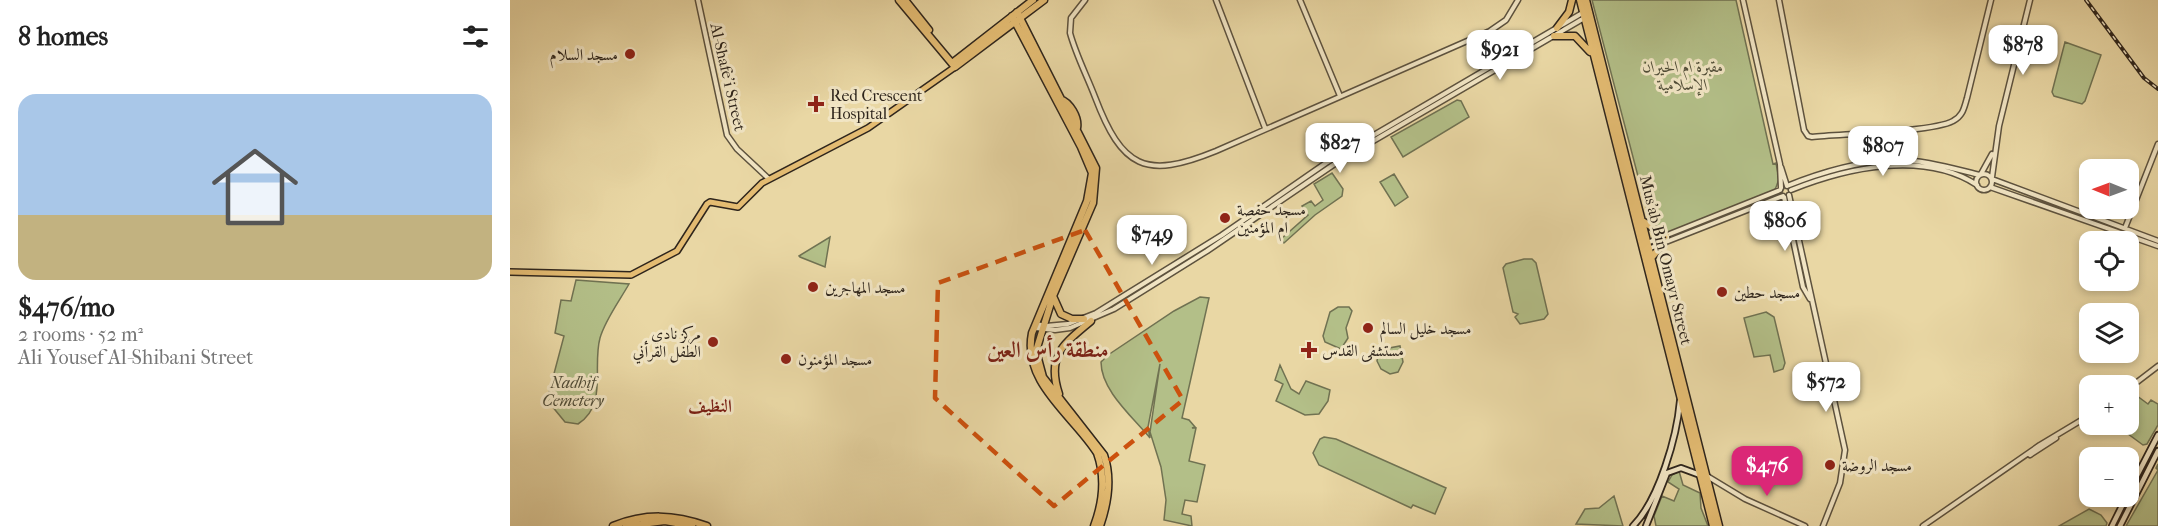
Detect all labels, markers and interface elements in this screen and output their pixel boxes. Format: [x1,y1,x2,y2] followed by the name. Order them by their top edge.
[459,20,492,53] icon: filters
[706,20,750,133] street label: Al-Shafe'i Street
[18,21,108,52] text: 8 homes
[1987,25,2059,76] pin: $878
[1464,30,1536,81] pin: $921
[2003,33,2043,56] text: $878
[1481,38,1519,61] text: $921
[550,45,618,69] place label: مسجد السلام
[623,47,637,61] marker: مسجد السلام
[1642,57,1724,96] park label: مقبرة ام الحيران الإسلامية
[830,86,923,123] place label: Red Crescent Hospital
[807,95,825,113] marker: Red Crescent Hospital
[1304,123,1376,174] pin: $827
[1847,126,1919,177] pin: $807
[1320,131,1361,154] text: $827
[201,133,309,241] icon: home
[1862,134,1904,157] text: $807
[2079,159,2139,219] north arrow
[2079,159,2139,507] map controls
[1636,173,1696,347] street label: Mus'ab Bin Omayr Street
[1237,200,1306,242] place label: مسجد حفصة ام المؤمنين
[1749,201,1821,252] pin: $806
[1764,209,1806,232] text: $806
[1218,211,1232,225] marker: مسجد حفصة ام المؤمنين
[1116,215,1188,266] pin: $749
[1131,223,1173,246] text: $749
[2079,231,2139,291] button: locate
[825,278,906,298] place label: مسجد المهاجرين
[806,280,820,294] marker: مسجد المهاجرين
[1734,283,1800,302] place label: مسجد حطين
[1715,285,1729,299] marker: مسجد حطين
[18,292,115,323] text: $476/mo
[2079,303,2139,363] button: layers
[1380,319,1471,343] place label: مسجد خليل السالم
[1361,321,1375,335] marker: مسجد خليل السالم
[18,323,143,346] text: 2 rooms · 52 m²
[633,324,701,364] place label: مركز نادي الطفل القرأني
[987,334,1109,363] district label: منطقة رأس العين
[706,335,720,349] marker: مركز نادي الطفل القرأني
[1300,341,1318,359] marker: مستشفى القدس
[1322,341,1404,362] place label: مستشفى القدس
[18,346,253,369] text: Ali Yousef Al-Shibani Street
[798,350,872,370] place label: مسجد المؤمنون
[779,352,793,366] marker: مسجد المؤمنون
[1790,362,1862,413] pin: $572
[1806,370,1846,393] text: $572
[542,373,604,410] park label: Nadhif Cemetery
[2079,375,2139,435] button: +
[688,396,732,417] district label: النظيف
[1731,446,1803,497] pin: $476
[2079,447,2139,507] button: −
[1746,454,1788,477] text: $476
[1842,456,1912,475] place label: مسجد الروضة
[1823,458,1837,472] marker: مسجد الروضة

